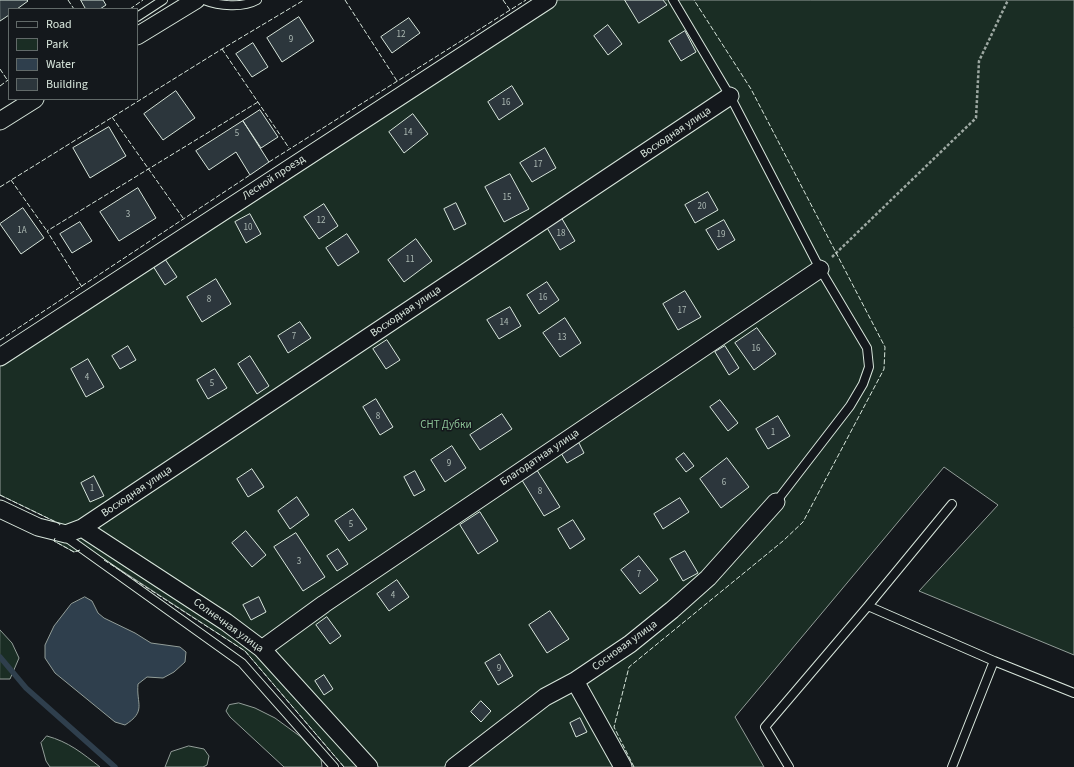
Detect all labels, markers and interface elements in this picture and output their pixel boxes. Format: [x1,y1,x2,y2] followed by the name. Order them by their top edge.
[8,8,138,100] legend
[46,16,72,33] text: Road
[397,30,405,40] house number: 12
[289,35,293,45] house number: 9
[46,36,68,53] text: Park
[46,56,75,73] text: Water
[46,76,88,93] text: Building
[502,98,510,108] house number: 16
[638,104,714,162] street label: Восходная улица
[404,128,412,138] house number: 14
[235,129,239,139] house number: 5
[240,153,308,203] street label: Лесной проезд
[534,160,542,170] house number: 17
[503,193,511,203] house number: 15
[698,202,706,212] house number: 20
[126,210,130,220] house number: 3
[317,216,325,226] house number: 12
[244,223,252,233] house number: 10
[17,226,27,236] house number: 1А
[557,229,565,239] house number: 18
[717,230,725,240] house number: 19
[406,255,414,265] house number: 11
[368,283,444,341] street label: Восходная улица
[539,293,547,303] house number: 16
[207,295,211,305] house number: 8
[678,306,686,316] house number: 17
[500,318,508,328] house number: 14
[292,332,296,342] house number: 7
[558,333,566,343] house number: 13
[752,344,760,354] house number: 16
[85,373,89,383] house number: 4
[210,379,214,389] house number: 5
[376,412,380,422] house number: 8
[420,419,472,433] park label: СНТ Дубки
[498,427,582,489] street label: Благодатная улица
[771,428,775,438] house number: 1
[447,459,451,469] house number: 9
[99,463,175,521] street label: Восходная улица
[722,478,726,488] house number: 6
[90,484,94,494] house number: 1
[538,487,542,497] house number: 8
[349,520,353,530] house number: 5
[297,557,301,567] house number: 3
[637,570,641,580] house number: 7
[391,591,395,601] house number: 4
[190,596,266,656] street label: Солнечная улица
[590,618,660,674] street label: Сосновая улица
[497,664,501,674] house number: 9

